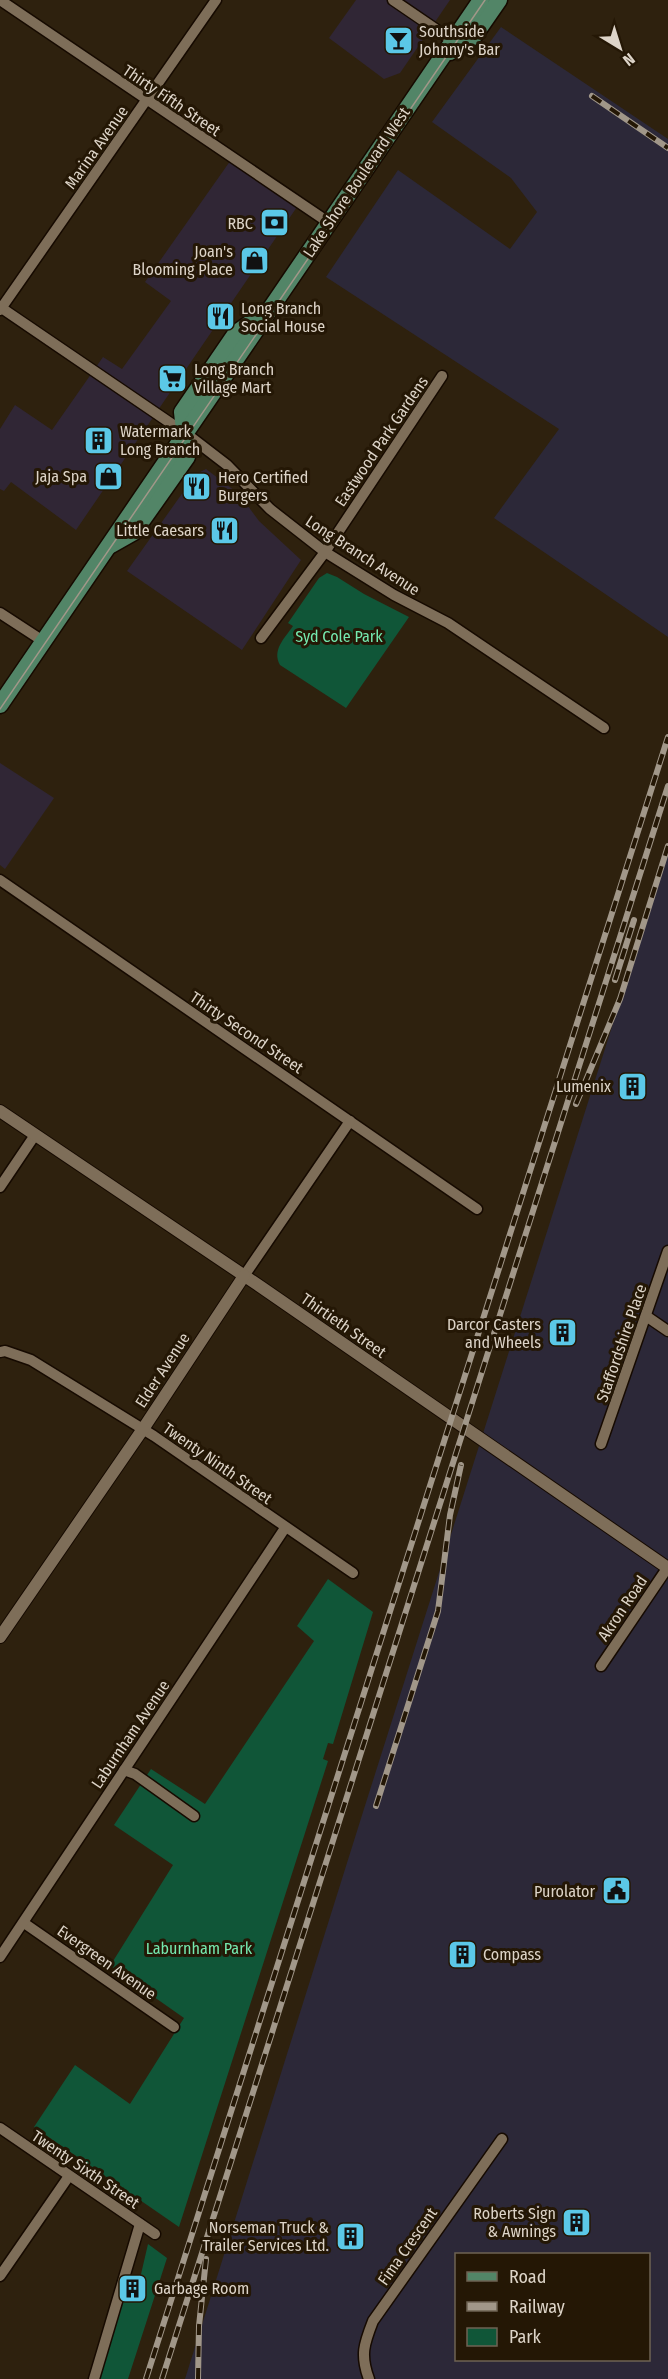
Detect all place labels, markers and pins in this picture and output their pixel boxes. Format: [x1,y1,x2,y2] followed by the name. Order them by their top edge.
[419,22,500,59] place label: Southside Johnny's Bar
[382,24,414,56] bar icon: Southside Johnny's Bar
[258,207,290,239] bank icon: RBC
[227,214,253,233] place label: RBC
[133,242,233,279] place label: Joan's Blooming Place
[238,244,270,276] shop icon: Joan's Blooming Place
[241,299,325,336] place label: Long Branch Social House
[204,301,236,333] restaurant icon: Long Branch Social House
[194,360,274,397] place label: Long Branch Village Mart
[157,362,189,394] supermarket icon: Long Branch Village Mart
[120,422,200,459] place label: Watermark Long Branch
[83,424,115,456] building icon: Watermark Long Branch
[92,460,124,492] shop icon: Jaja Spa
[35,467,87,486] place label: Jaja Spa
[218,468,308,505] place label: Hero Certified Burgers
[181,470,213,502] restaurant icon: Hero Certified Burgers
[209,514,241,546] restaurant icon: Little Caesars
[116,521,204,540] place label: Little Caesars
[616,1070,648,1102] building icon: Lumenix
[556,1077,611,1096] place label: Lumenix
[447,1315,541,1352] place label: Darcor Casters and Wheels
[546,1317,578,1349] building icon: Darcor Casters and Wheels
[600,1875,632,1907] public building icon: Purolator
[534,1882,595,1901] place label: Purolator
[446,1938,478,1970] building icon: Compass
[483,1945,541,1964] place label: Compass
[473,2204,556,2241] place label: Roberts Sign & Awnings
[561,2206,593,2238] building icon: Roberts Sign & Awnings
[202,2218,329,2255] place label: Norseman Truck & Trailer Services Ltd.
[334,2220,366,2252] building icon: Norseman Truck & Trailer Services Ltd.
[117,2272,149,2304] building icon: Garbage Room
[154,2279,249,2298] place label: Garbage Room

